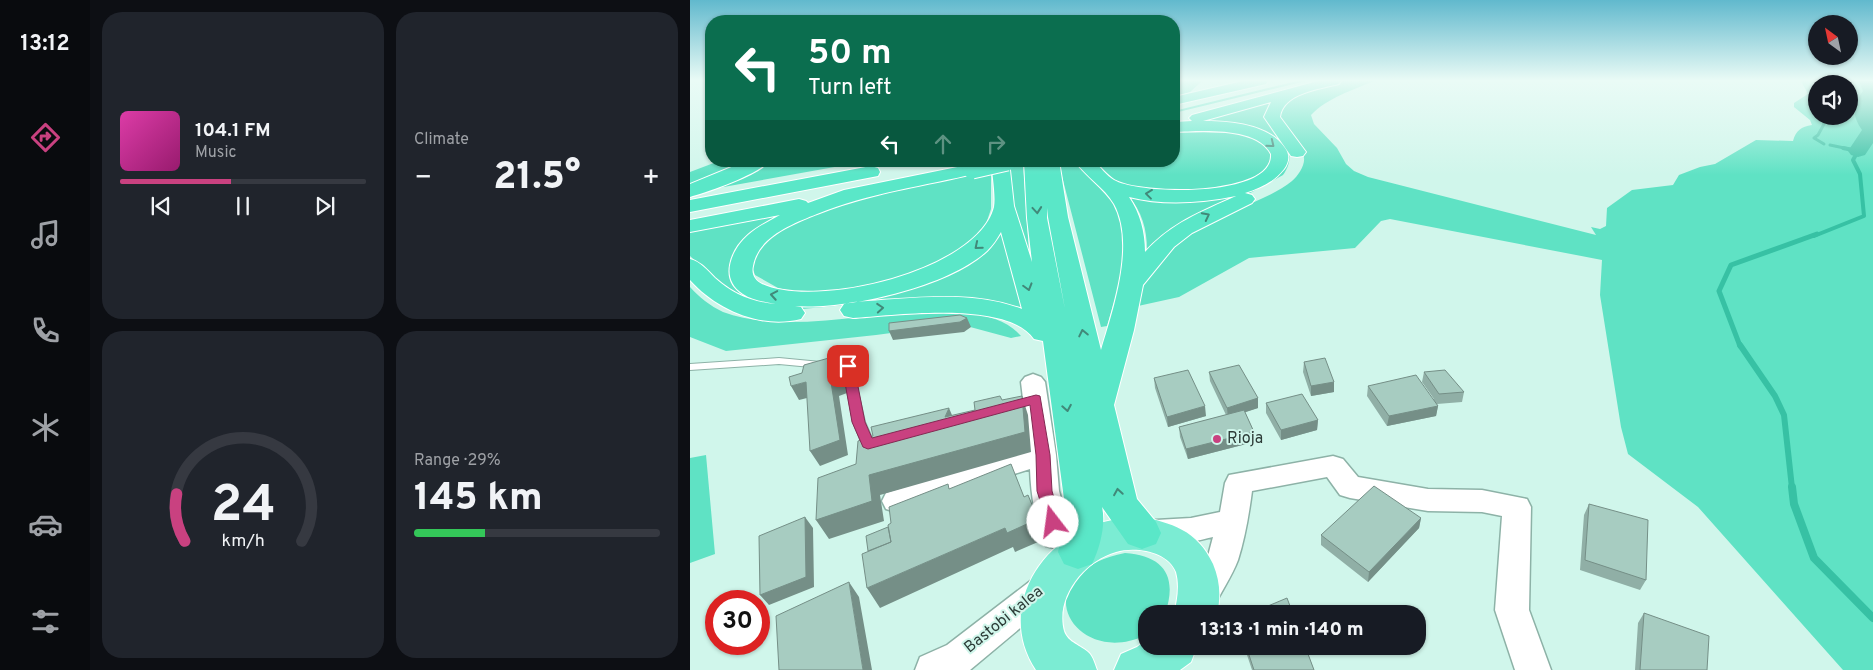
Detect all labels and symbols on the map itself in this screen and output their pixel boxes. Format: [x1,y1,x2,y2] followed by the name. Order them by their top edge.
[1808,15,1858,65] north arrow
[1265,139,1274,147] one-way arrow
[1145,189,1153,200] one-way arrow
[1031,206,1042,214] one-way arrow
[1201,212,1210,222] one-way arrow
[974,241,983,250] one-way arrow
[1023,282,1033,290] one-way arrow
[769,290,778,300] one-way arrow
[876,302,884,313] one-way arrow
[1078,329,1089,338] one-way arrow
[827,345,869,387] pin
[1061,404,1071,412] one-way arrow
[1227,429,1263,449] place label: Rioja
[1211,433,1223,445] marker: Rioja
[1113,488,1123,496] one-way arrow
[1026,495,1078,547] position arrow
[961,582,1047,658] street label: Bastobi kalea
[705,590,770,655] speed limit sign: 30

